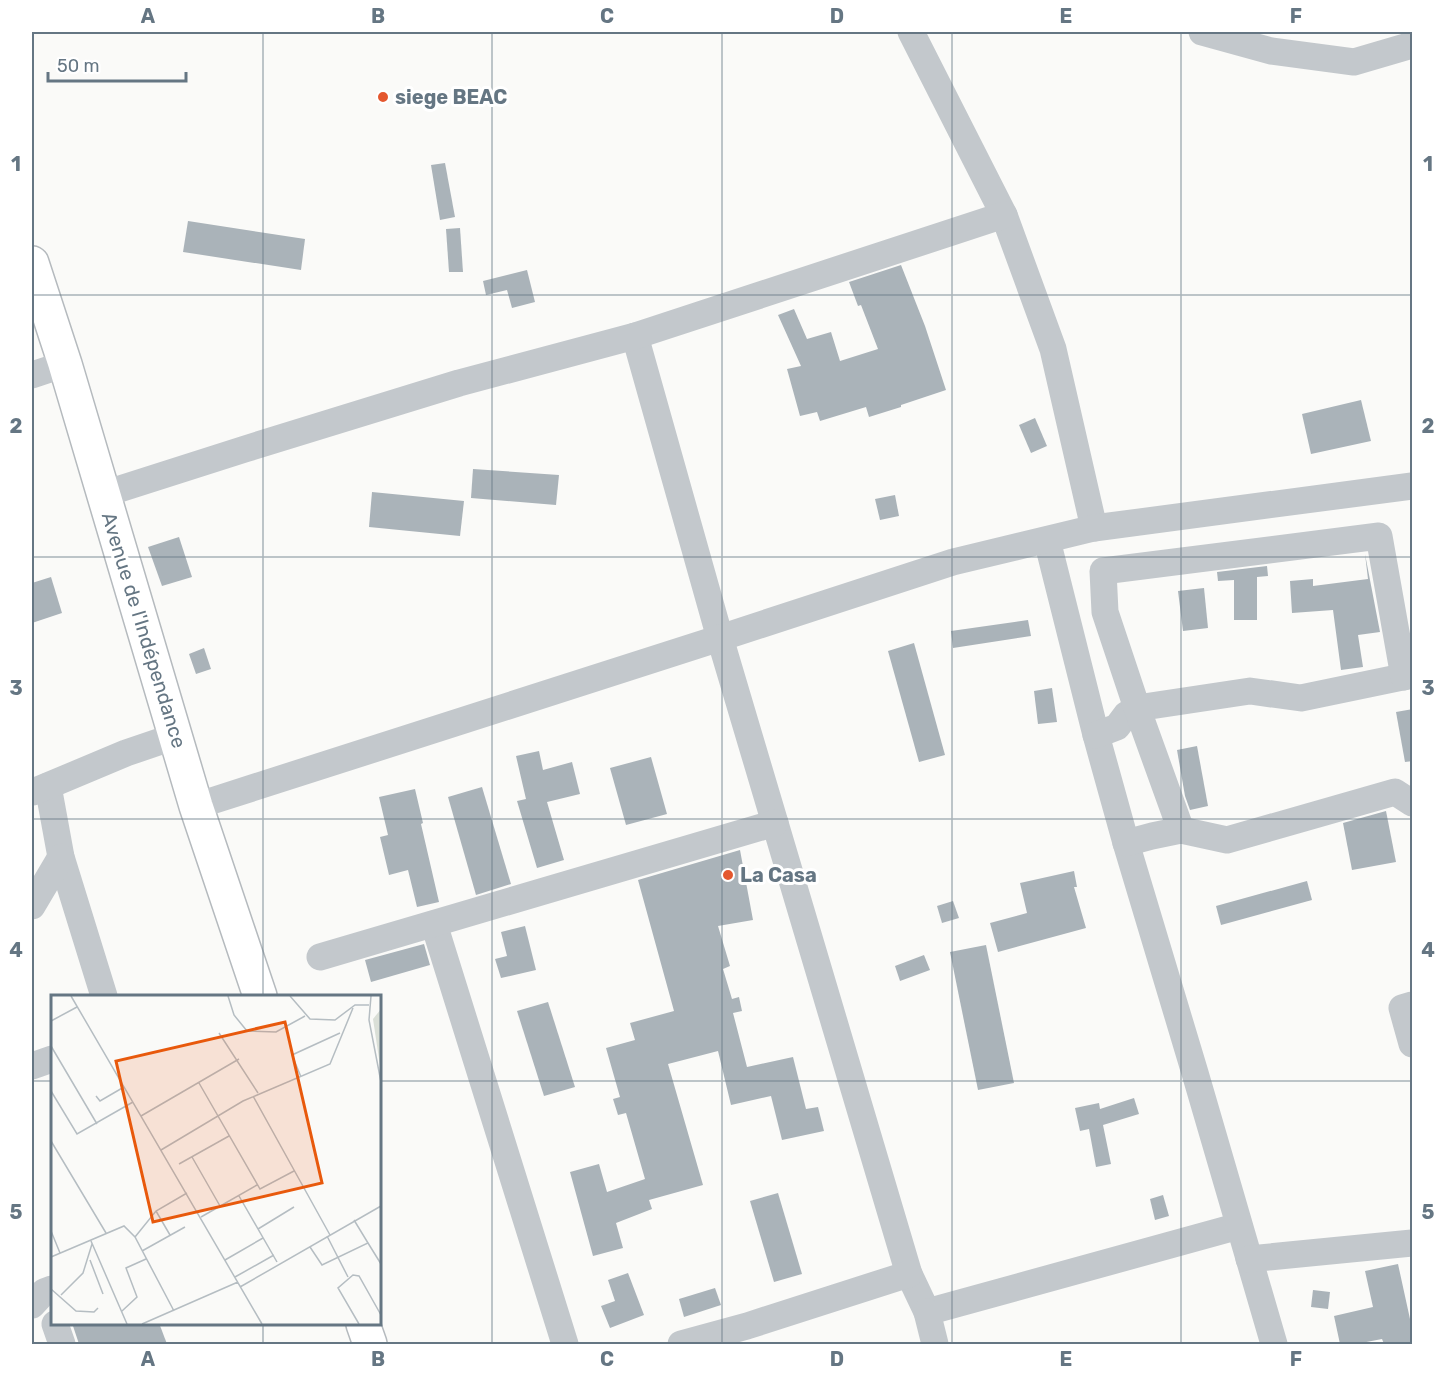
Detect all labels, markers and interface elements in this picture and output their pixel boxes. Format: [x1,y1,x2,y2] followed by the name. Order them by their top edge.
[141,4,156,28] text: A
[371,4,385,28] text: B
[600,4,614,28] text: C
[830,4,844,28] text: D
[1060,4,1072,28] text: E
[1290,4,1302,28] text: F
[48,45,186,83] scale bar
[57,55,100,77] text: 50 m
[395,85,507,109] place label: siege BEAC
[376,90,390,104] marker: siege BEAC
[11,152,21,176] text: 1
[1423,152,1433,176] text: 1
[10,414,23,438] text: 2
[1422,414,1435,438] text: 2
[97,509,191,751] street label: Avenue de l'Indépendance
[9,676,23,700] text: 3
[1421,676,1435,700] text: 3
[740,863,817,887] place label: La Casa
[721,868,735,882] marker: La Casa
[9,938,23,962] text: 4
[1421,938,1435,962] text: 4
[51,995,381,1325] inset map
[10,1200,23,1224] text: 5
[1422,1200,1435,1224] text: 5
[141,1347,156,1371] text: A
[371,1347,385,1371] text: B
[600,1347,614,1371] text: C
[830,1347,844,1371] text: D
[1060,1347,1072,1371] text: E
[1290,1347,1302,1371] text: F

